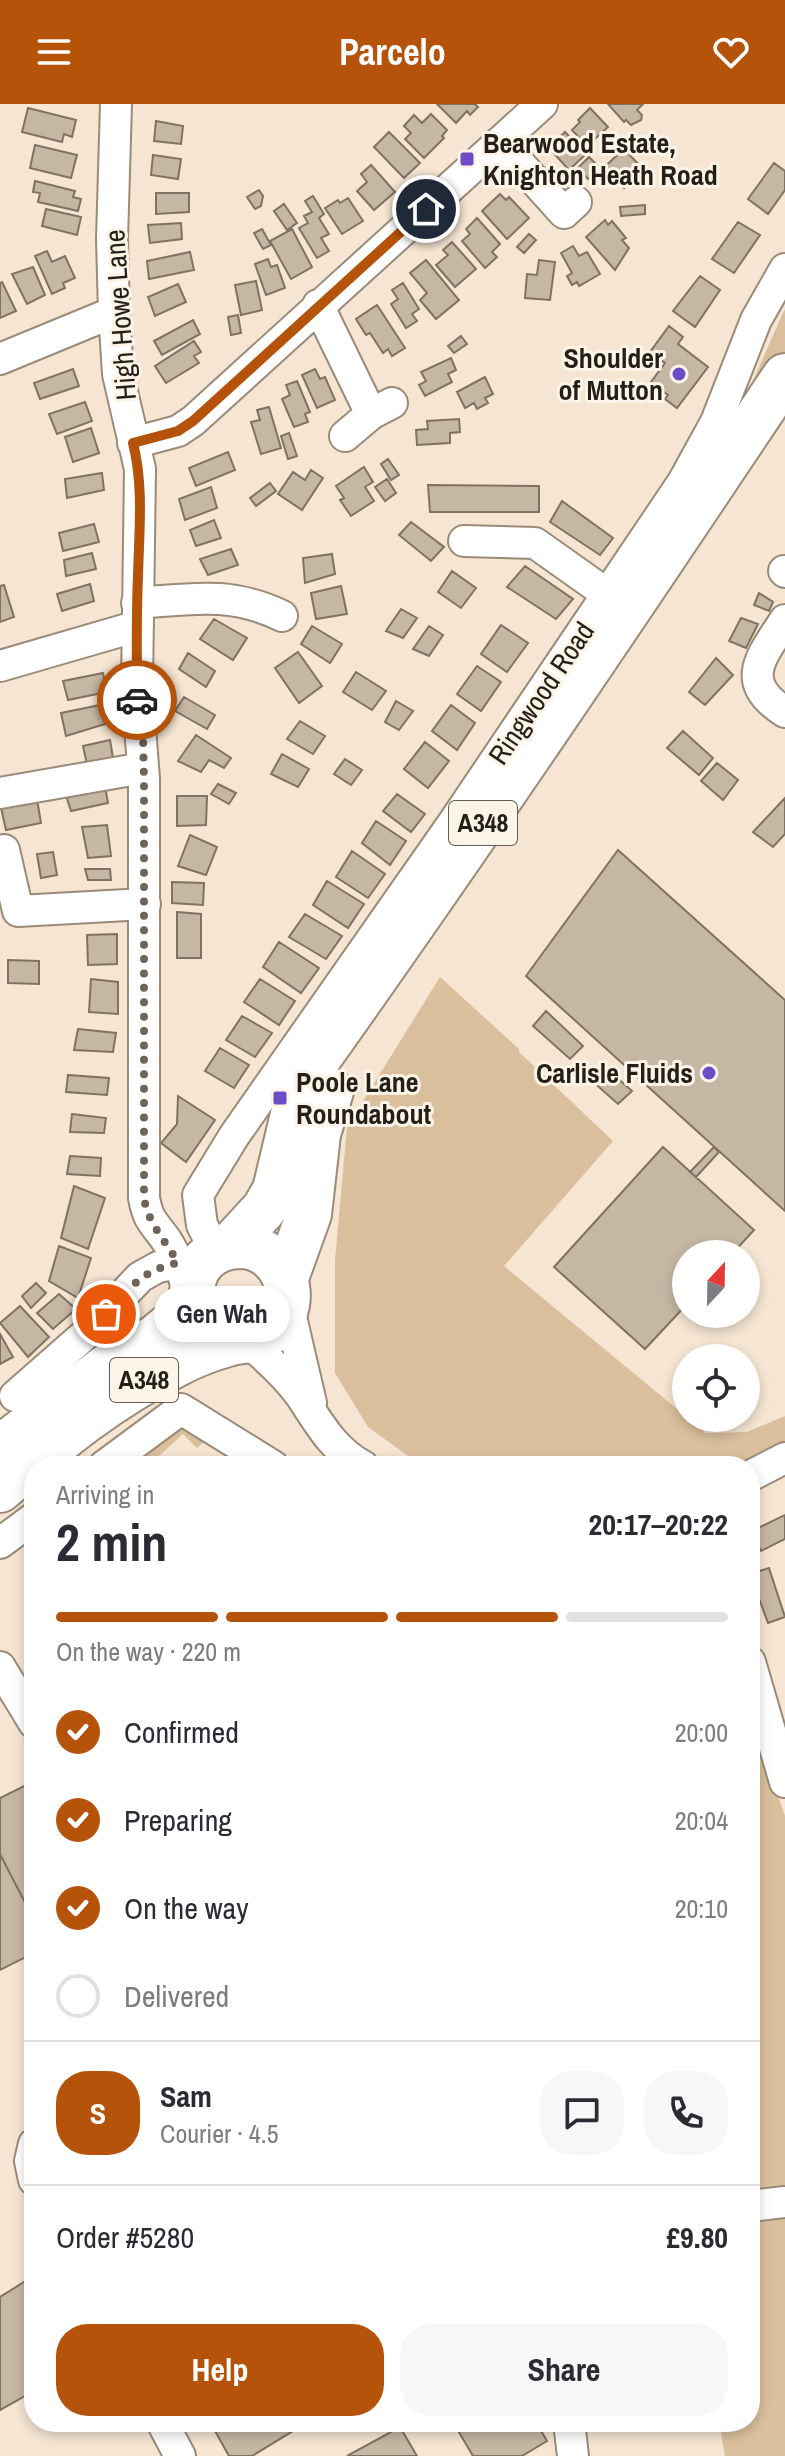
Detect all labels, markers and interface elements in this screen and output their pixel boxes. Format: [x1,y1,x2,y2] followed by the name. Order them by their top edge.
[339,28,446,76] text: Parcelo
[32,30,76,74] icon: menu
[709,30,753,74] icon: heart
[483,124,718,194] place label: Bearwood Estate, Knighton Heath Road
[458,150,476,168] marker: Bearwood Estate, Knighton Heath Road
[392,175,460,243] pin
[404,187,448,231] icon: home
[95,228,145,402] street label: High Howe Lane
[558,339,663,409] place label: Shoulder of Mutton
[670,365,688,383] marker: Shoulder of Mutton
[479,614,603,772] street label: Ringwood Road
[97,660,177,740] courier
[115,678,159,722] icon: car
[449,801,517,845] road number: A348
[536,1054,693,1092] place label: Carlisle Fluids
[296,1063,432,1133] place label: Poole Lane Roundabout
[700,1064,718,1082] marker: Carlisle Fluids
[271,1089,289,1107] marker: Poole Lane Roundabout
[672,1240,760,1328] north arrow
[672,1240,760,1432] map controls
[72,1280,140,1348] pin
[154,1286,290,1342] callout: Gen Wah
[84,1292,128,1336] icon: bag
[176,1296,268,1331] text: Gen Wah
[672,1344,760,1432] button: locate
[110,1358,178,1402] road number: A348
[56,1477,154,1512] text: Arriving in
[589,1504,728,1544] text: 20:17–20:22
[56,1507,167,1577] text: 2 min
[56,1634,241,1669] text: On the way · 220 m
[56,1710,100,1754] icon: check
[124,1712,239,1752] text: Confirmed
[675,1715,728,1750] text: 20:00
[56,1798,100,1842] icon: check
[124,1800,232,1840] text: Preparing
[675,1803,728,1838] text: 20:04
[56,1886,100,1930] icon: check
[124,1888,248,1928] text: On the way
[675,1891,728,1926] text: 20:10
[124,1976,229,2016] text: Delivered
[540,2071,624,2155] button: chat
[644,2071,728,2155] button: phone
[160,2076,212,2116] text: Sam
[90,2093,106,2133] text: S
[160,2116,279,2151] text: Courier · 4.5
[56,2217,194,2257] text: Order #5280
[666,2217,728,2257] text: £9.80
[56,2324,384,2416] button: Help
[400,2324,728,2416] button: Share

